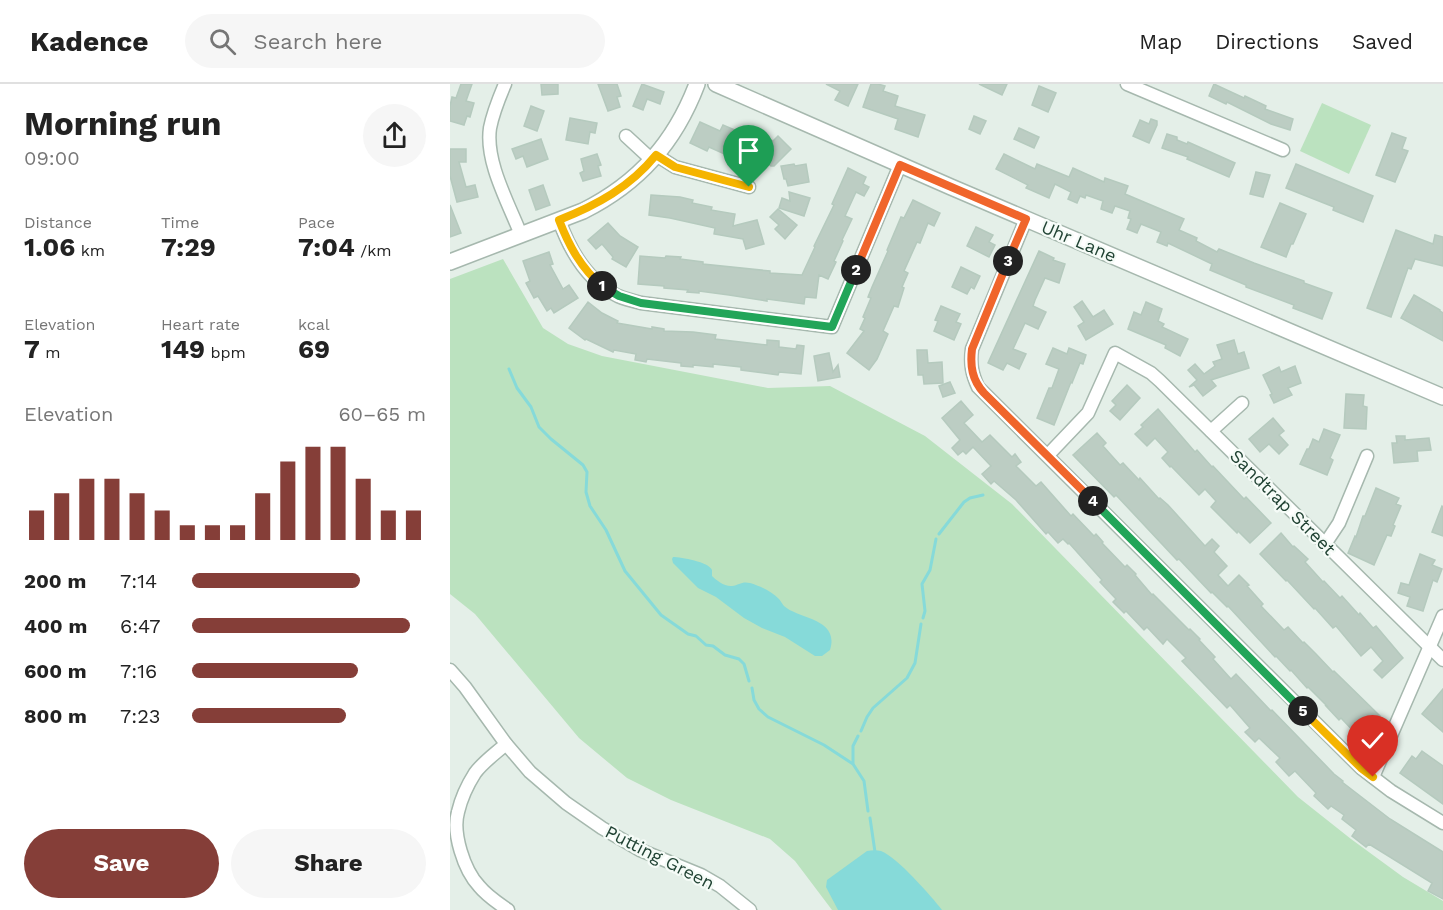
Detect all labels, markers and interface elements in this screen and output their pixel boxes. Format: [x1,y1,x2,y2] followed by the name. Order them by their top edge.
[185,14,605,68] search box
[30,25,149,58] text: Kadence
[206,25,239,58] icon: search
[254,29,383,54] text: Search here
[1139,29,1182,54] text: Map
[1215,29,1319,54] text: Directions
[1352,29,1413,54] text: Saved
[24,104,221,143] text: Morning run
[363,104,426,167] button: share
[723,125,774,187] pin
[732,134,765,167] icon: arrive
[24,146,80,170] text: 09:00
[24,213,92,232] text: Distance
[161,213,199,232] text: Time
[298,213,335,232] text: Pace
[1038,216,1120,266] street label: Uhr Lane
[24,232,75,262] text: 1.06
[161,232,216,262] text: 7:29
[298,232,355,262] text: 7:04
[75,241,105,260] text: km
[355,241,392,260] text: /km
[993,246,1023,276] pin: 3
[1003,251,1013,270] text: 3
[841,255,871,285] pin: 2
[851,260,861,279] text: 2
[587,271,617,301] pin: 1
[599,276,605,295] text: 1
[24,315,95,334] text: Elevation
[161,315,240,334] text: Heart rate
[298,315,330,334] text: kcal
[24,334,40,364] text: 7
[161,334,205,364] text: 149
[298,334,330,364] text: 69
[40,343,61,362] text: m
[205,343,246,362] text: bpm
[24,402,113,426] text: Elevation
[338,402,426,426] text: 60–65 m
[1226,445,1340,559] street label: Sandtrap Street
[1078,486,1108,516] pin: 4
[1088,491,1098,510] text: 4
[24,569,86,593] text: 200 m
[120,569,157,593] text: 7:14
[24,614,87,638] text: 400 m
[120,614,161,638] text: 6:47
[24,659,87,683] text: 600 m
[120,659,157,683] text: 7:16
[1288,696,1318,726] pin: 5
[1298,701,1308,720] text: 5
[24,704,87,728] text: 800 m
[120,704,160,728] text: 7:23
[1347,715,1398,777] pin
[1356,724,1389,757] icon: check
[602,820,718,894] street label: Putting Green
[24,829,219,898] button: Save
[231,829,426,898] button: Share

